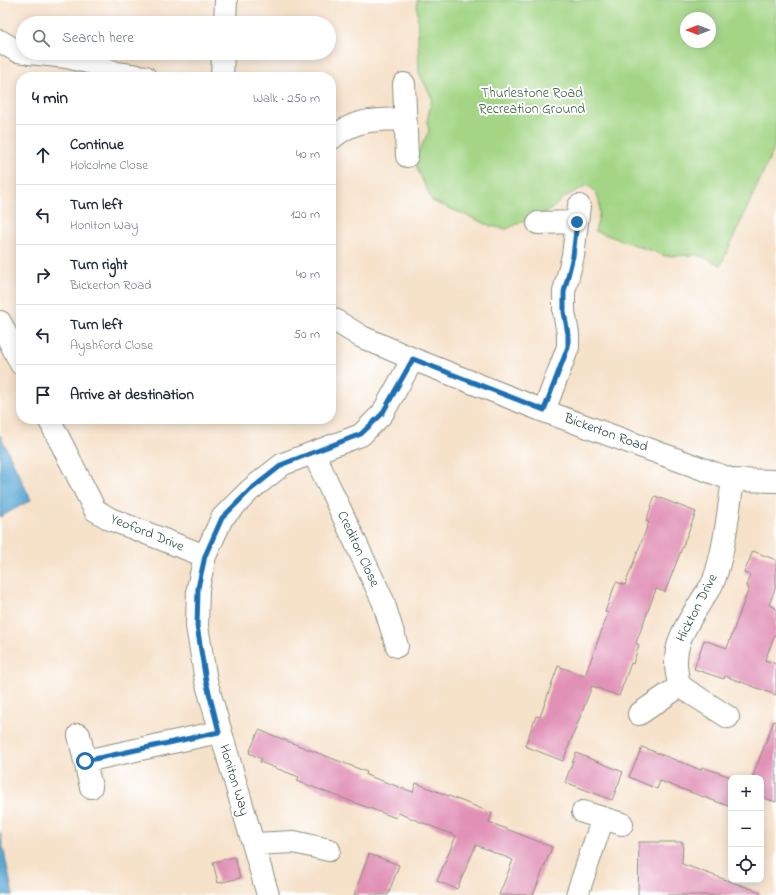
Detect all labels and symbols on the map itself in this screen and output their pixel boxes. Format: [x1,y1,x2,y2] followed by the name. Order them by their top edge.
[680,12,716,48] north arrow
[479,83,585,120] park label: Thurlestone Road Recreation Ground
[568,213,586,231] route end
[560,408,651,458] street label: Bickerton Road
[331,507,385,591] street label: Crediton Close
[107,509,188,558] street label: Yeoford Drive
[671,569,724,646] street label: Hickton Drive
[212,742,255,819] street label: Honiton Way
[76,752,94,770] route start

